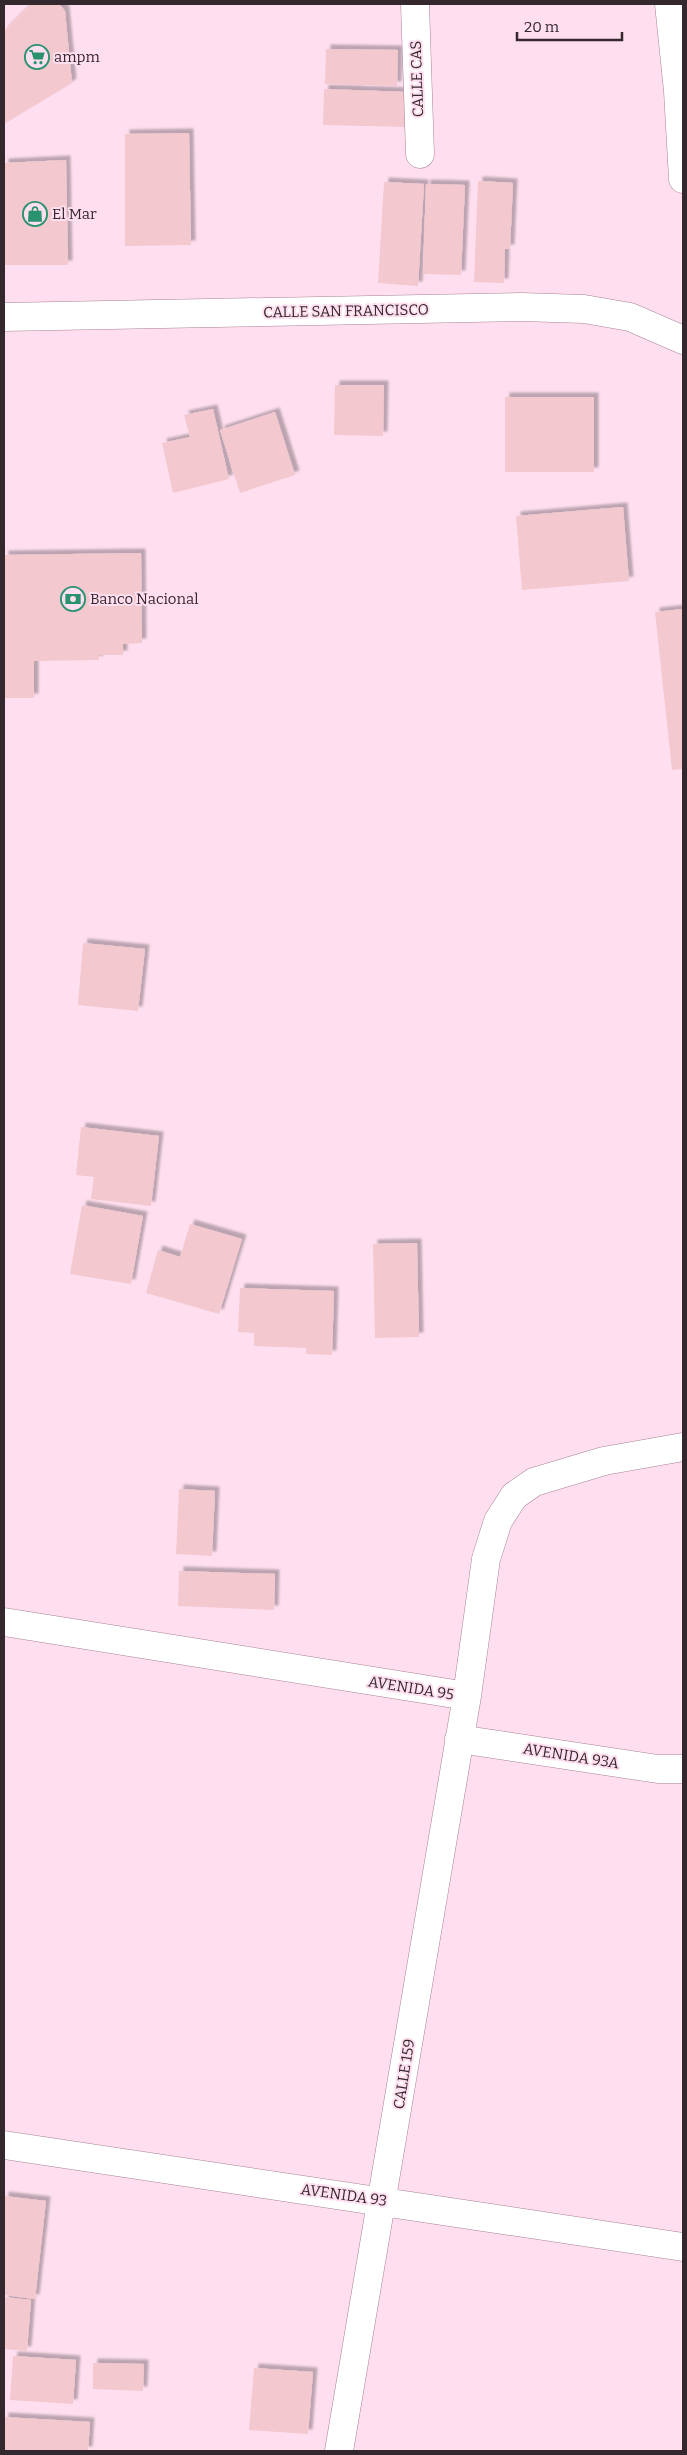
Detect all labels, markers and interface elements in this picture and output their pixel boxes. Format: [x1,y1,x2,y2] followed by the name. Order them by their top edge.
[517,10,622,42] scale bar
[524,18,560,36] text: 20 m
[407,40,427,118] street label: CALLE CAS
[24,44,50,70] supermarket icon: ampm
[54,48,100,66] place label: ampm
[22,201,48,227] shop icon: El Mar
[52,205,97,223] place label: El Mar
[263,301,429,321] street label: CALLE SAN FRANCISCO
[60,586,86,612] bank icon: Banco Nacional
[90,590,199,608] place label: Banco Nacional
[367,1672,455,1704] street label: AVENIDA 95
[522,1740,621,1773] street label: AVENIDA 93A
[390,2038,418,2110] street label: CALLE 159
[300,2180,388,2210] street label: AVENIDA 93

